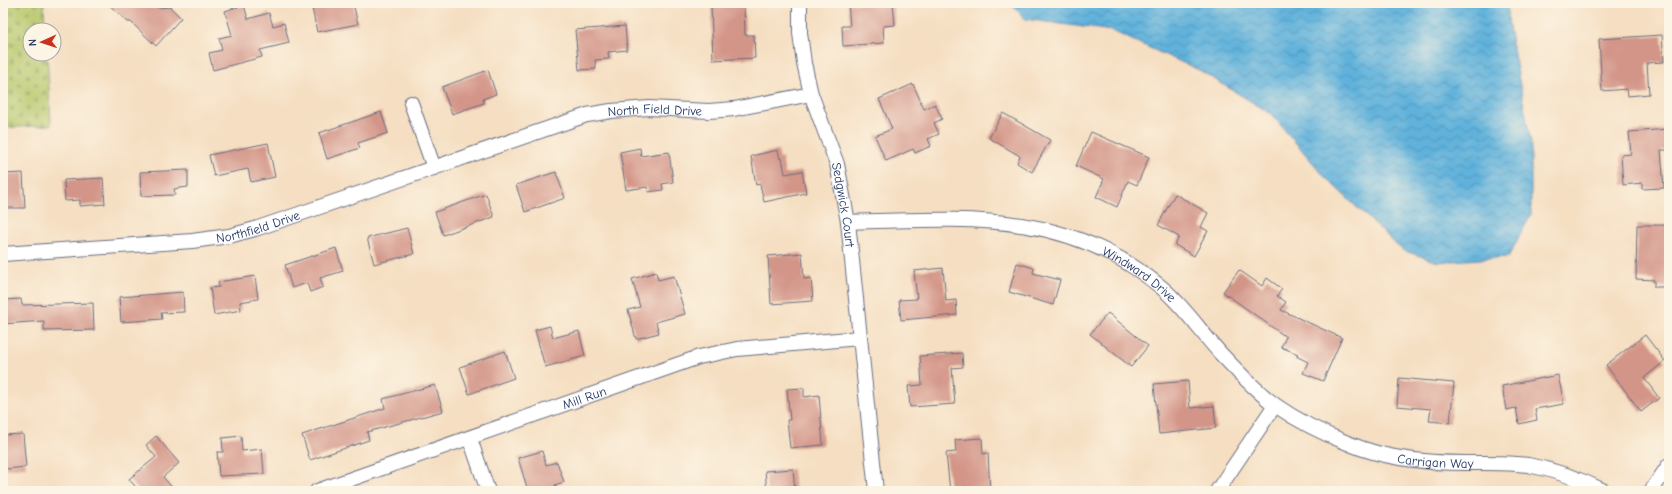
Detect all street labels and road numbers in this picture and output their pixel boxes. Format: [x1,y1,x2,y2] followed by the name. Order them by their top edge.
[607,101,703,119] street label: North Field Drive
[829,161,858,249] street label: Sedgwick Court
[215,207,302,246] street label: Northfield Drive
[1100,244,1179,305] street label: Windward Drive
[560,383,608,412] street label: Mill Run
[1396,451,1474,471] street label: Carrigan Way

